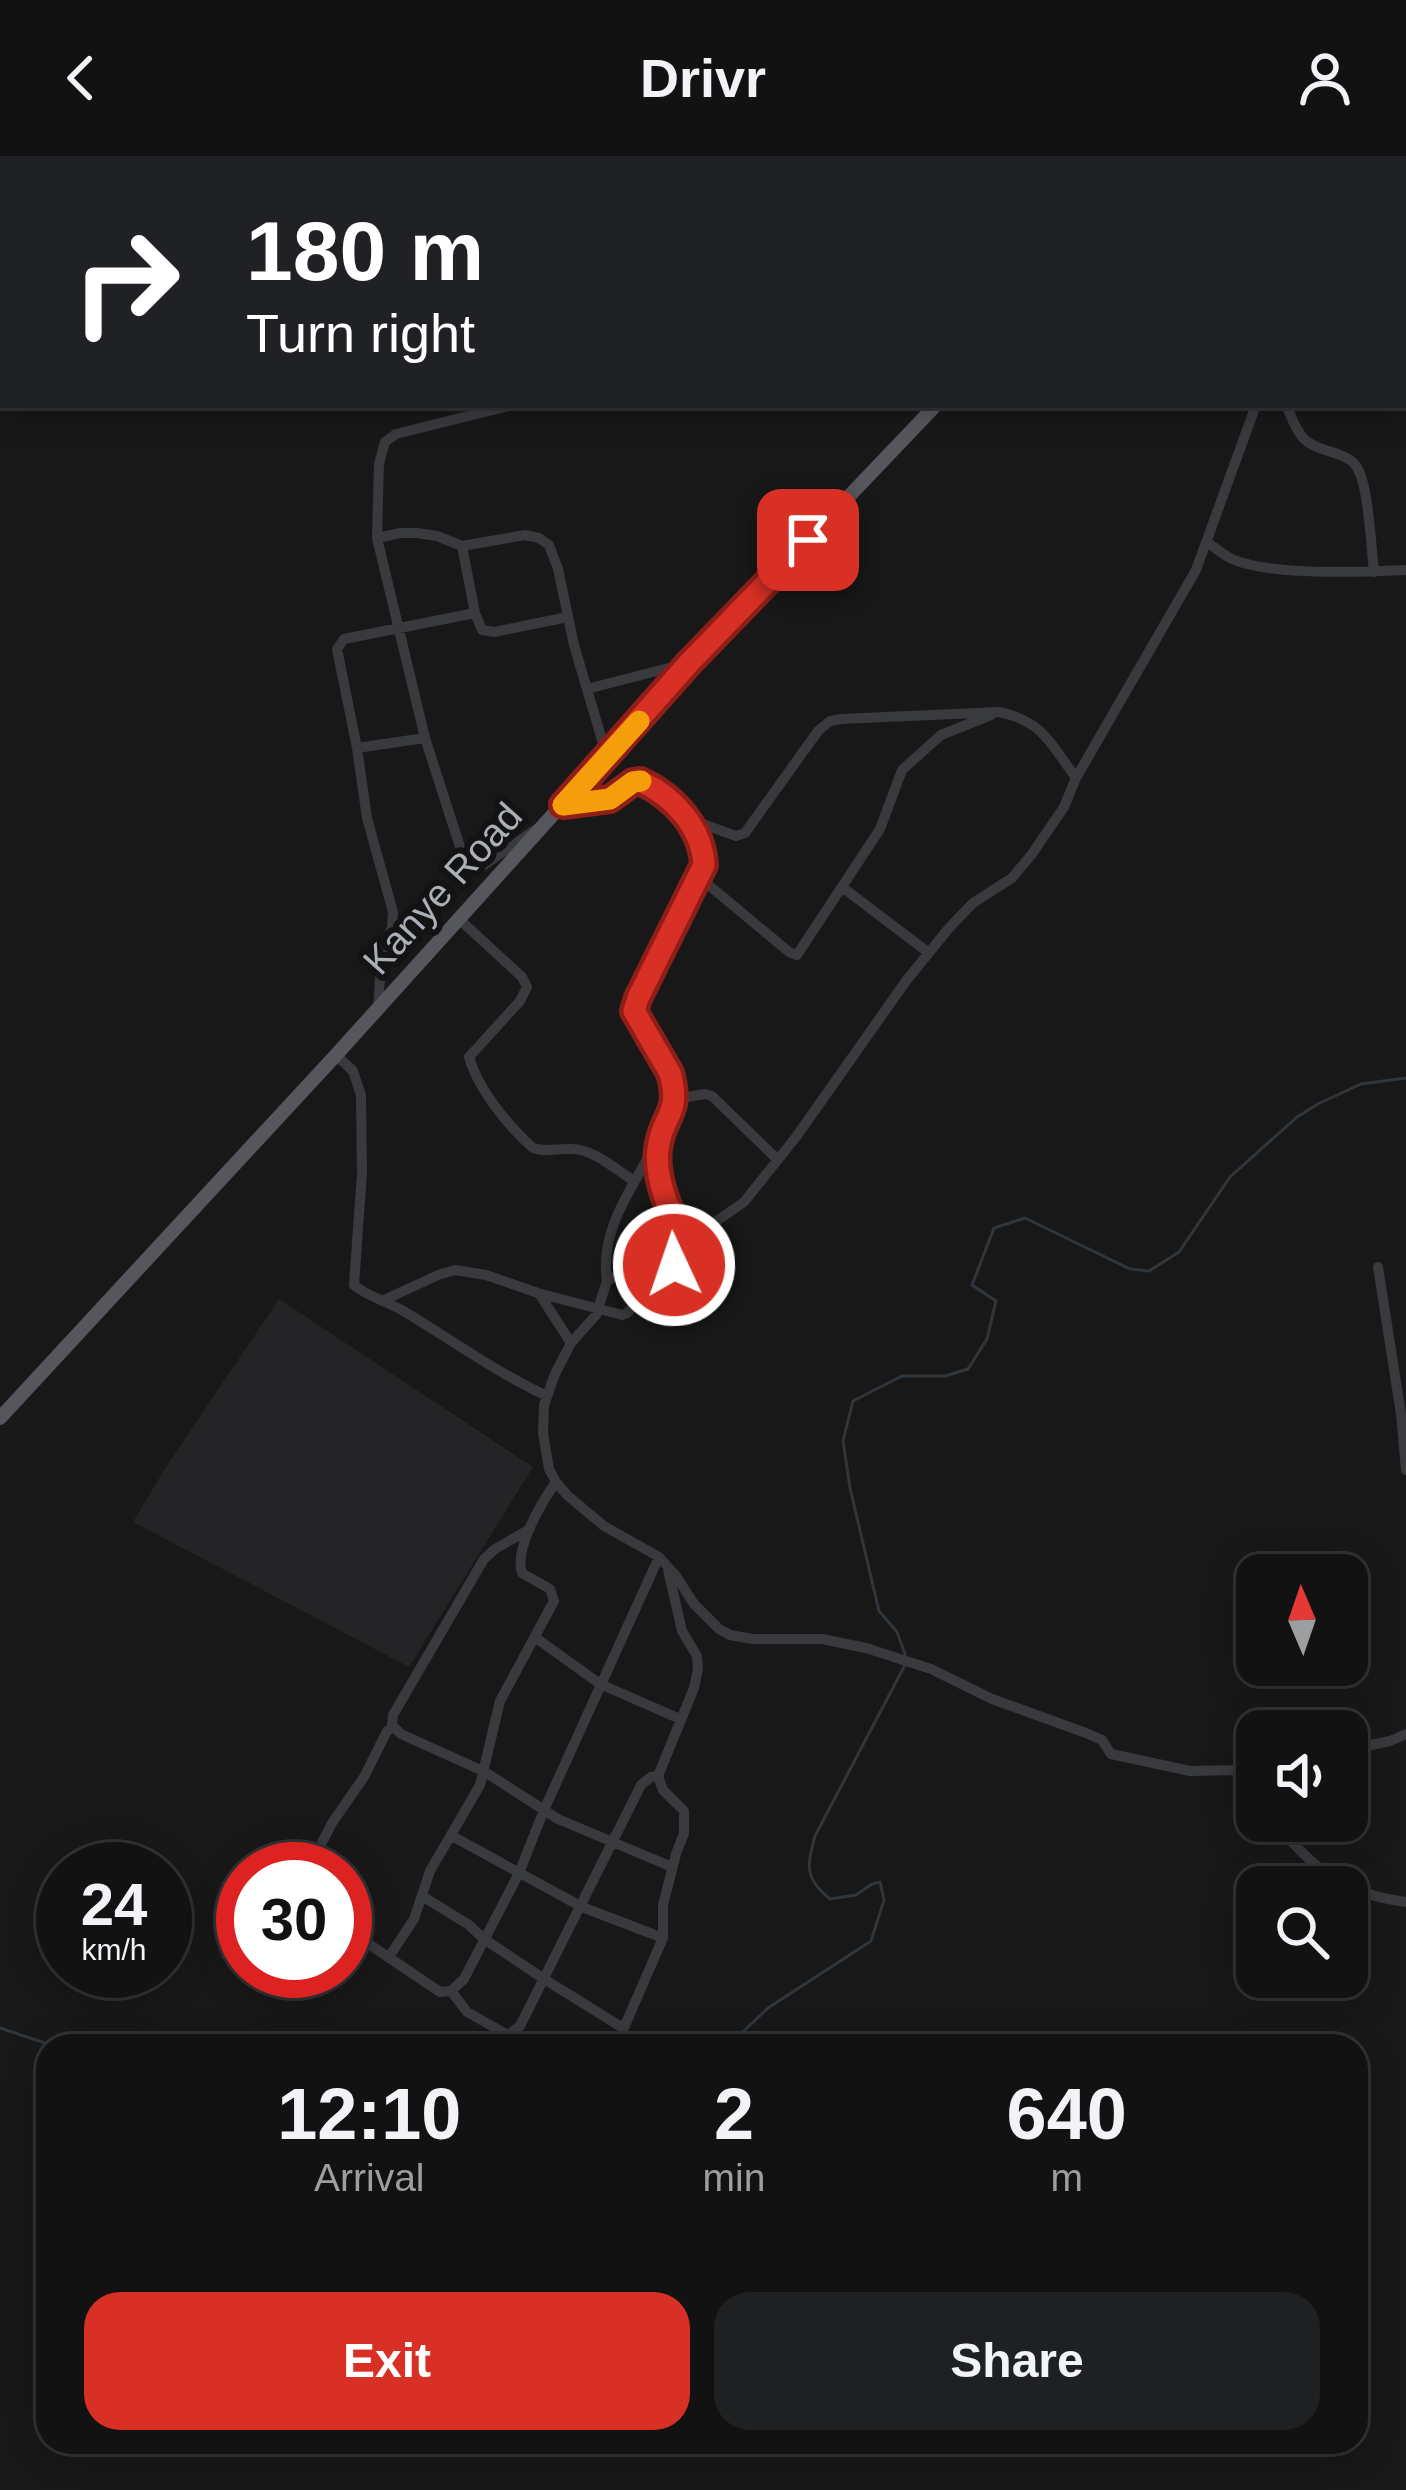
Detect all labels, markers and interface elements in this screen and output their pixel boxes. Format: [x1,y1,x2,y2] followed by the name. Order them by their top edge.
[48,45,114,111] icon: back
[1292,45,1358,111] icon: person
[640,48,766,108] text: Drivr
[48,204,204,360] icon: right
[246,204,484,298] text: 180 m
[246,303,475,363] text: Turn right
[757,489,859,591] pin
[775,507,841,573] icon: arrive
[355,794,530,982] street label: Kanye Road
[611,1202,737,1328] position arrow
[1236,1554,1368,1686] north arrow
[1236,1554,1368,1998] map controls
[1236,1710,1368,1842] button: sound
[216,1842,372,1998] speed limit sign: 30
[1236,1866,1368,1998] button: search
[81,1871,147,1938] text: 24
[81,1933,147,1966] text: km/h
[277,2074,461,2154] text: 12:10
[714,2074,754,2154] text: 2
[1007,2074,1127,2154] text: 640
[314,2156,425,2199] text: Arrival
[703,2156,765,2199] text: min
[1050,2156,1083,2199] text: m
[84,2292,690,2430] button: Exit
[714,2292,1320,2430] button: Share

